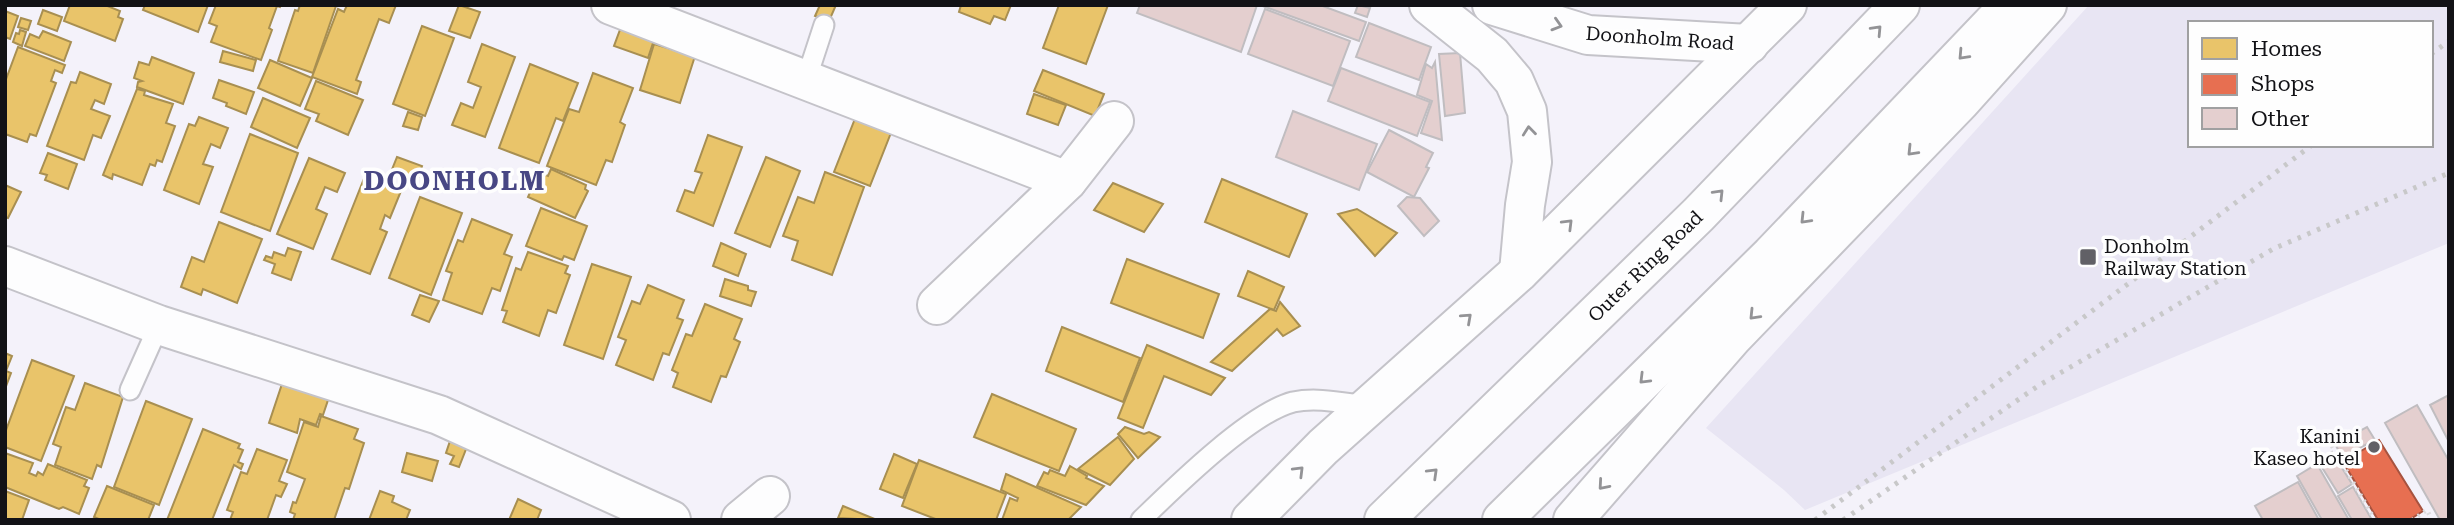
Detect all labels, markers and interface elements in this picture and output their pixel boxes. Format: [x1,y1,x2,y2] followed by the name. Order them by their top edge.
[1551,17,1563,32] one-way arrow
[2188,21,2433,147] legend
[1585,22,1735,55] street label: Doonholm Road
[1868,25,1881,38] one-way arrow
[2251,37,2322,61] text: Homes
[1959,47,1971,60] one-way arrow
[2251,72,2314,96] text: Shops
[2251,107,2310,131] text: Other
[1522,126,1537,137] one-way arrow
[1908,143,1921,156] one-way arrow
[364,166,546,196] district label: DOONHOLM
[1710,190,1723,203] one-way arrow
[1583,206,1708,327] street label: Outer Ring Road
[1801,211,1814,224] one-way arrow
[1559,220,1572,233] one-way arrow
[2104,235,2246,280] place label: Donholm Railway Station
[2078,247,2098,267] marker: Donholm Railway Station
[1750,307,1763,320] one-way arrow
[1459,314,1472,327] one-way arrow
[1639,371,1652,384] one-way arrow
[2253,425,2360,470] place label: Kanini Kaseo hotel
[2366,439,2382,455] marker: Kanini Kaseo hotel
[1291,467,1304,480] one-way arrow
[1425,468,1438,481] one-way arrow
[1599,477,1611,490] one-way arrow

